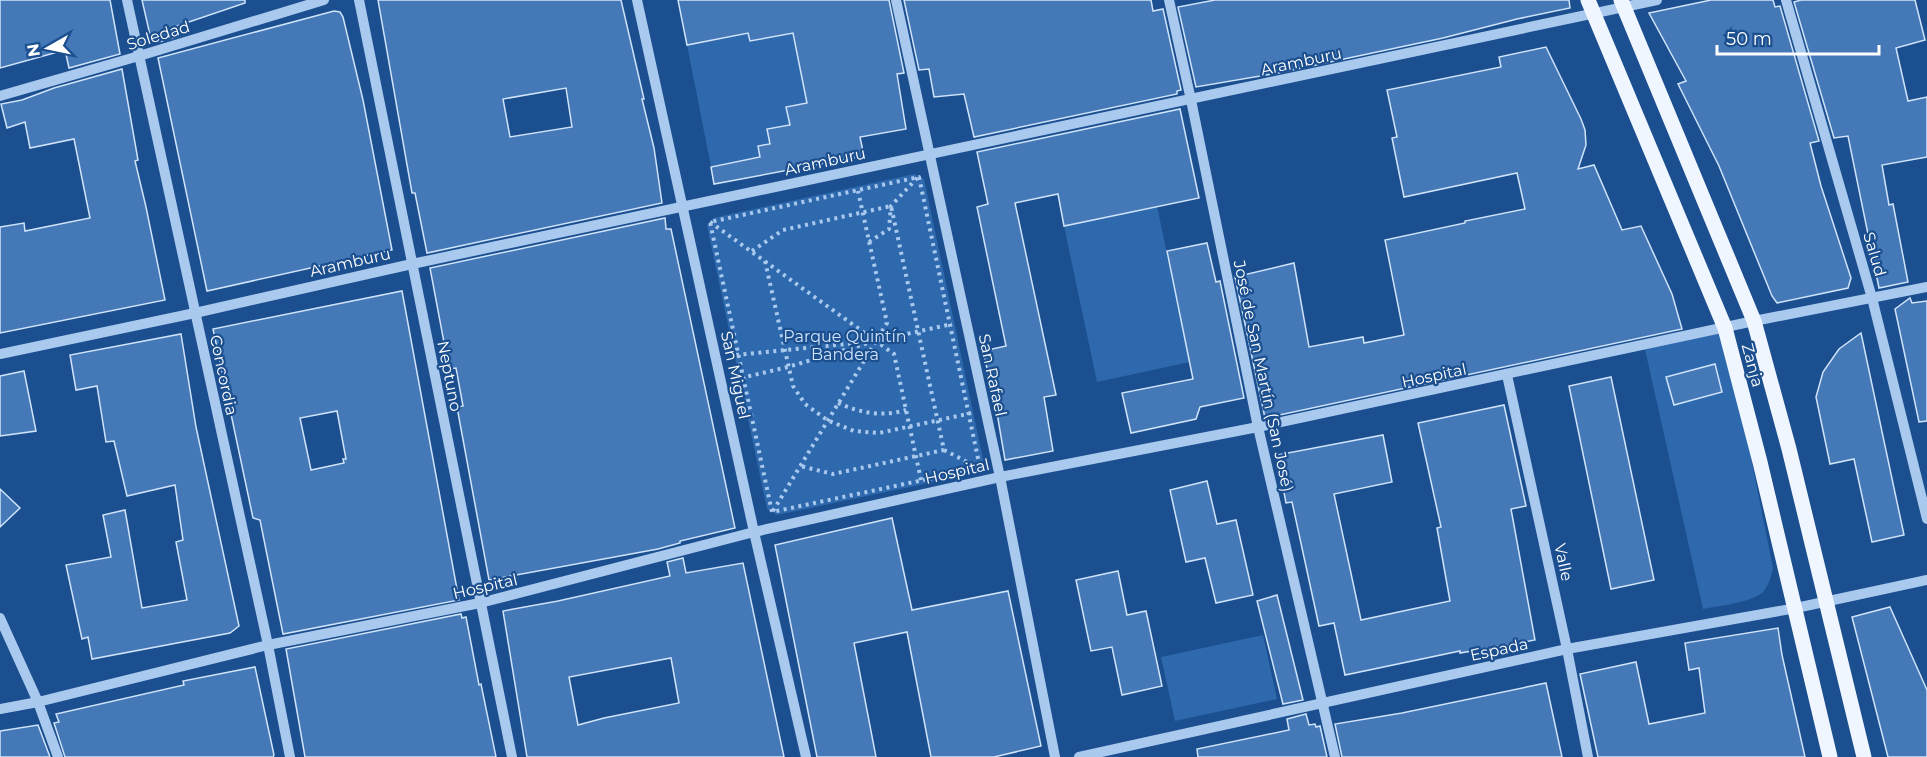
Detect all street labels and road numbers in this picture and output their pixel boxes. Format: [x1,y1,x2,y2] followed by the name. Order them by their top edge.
[124,17,192,54] street label: Soledad
[1259,44,1343,79] street label: Aramburu
[783,144,867,179] street label: Aramburu
[1859,230,1890,278] street label: Salud
[308,244,392,281] street label: Aramburu
[1229,258,1297,494] street label: José de San Martín (San José)
[717,329,754,421] street label: San Miguel
[974,332,1011,418] street label: San Rafael
[206,333,241,417] street label: Concordia
[433,339,466,413] street label: Neptuno
[1738,341,1767,389] street label: Zanja
[1400,359,1468,392] street label: Hospital
[923,455,991,488] street label: Hospital
[1550,542,1577,583] street label: Valle
[451,570,519,603] street label: Hospital
[1468,634,1530,665] street label: Espada

